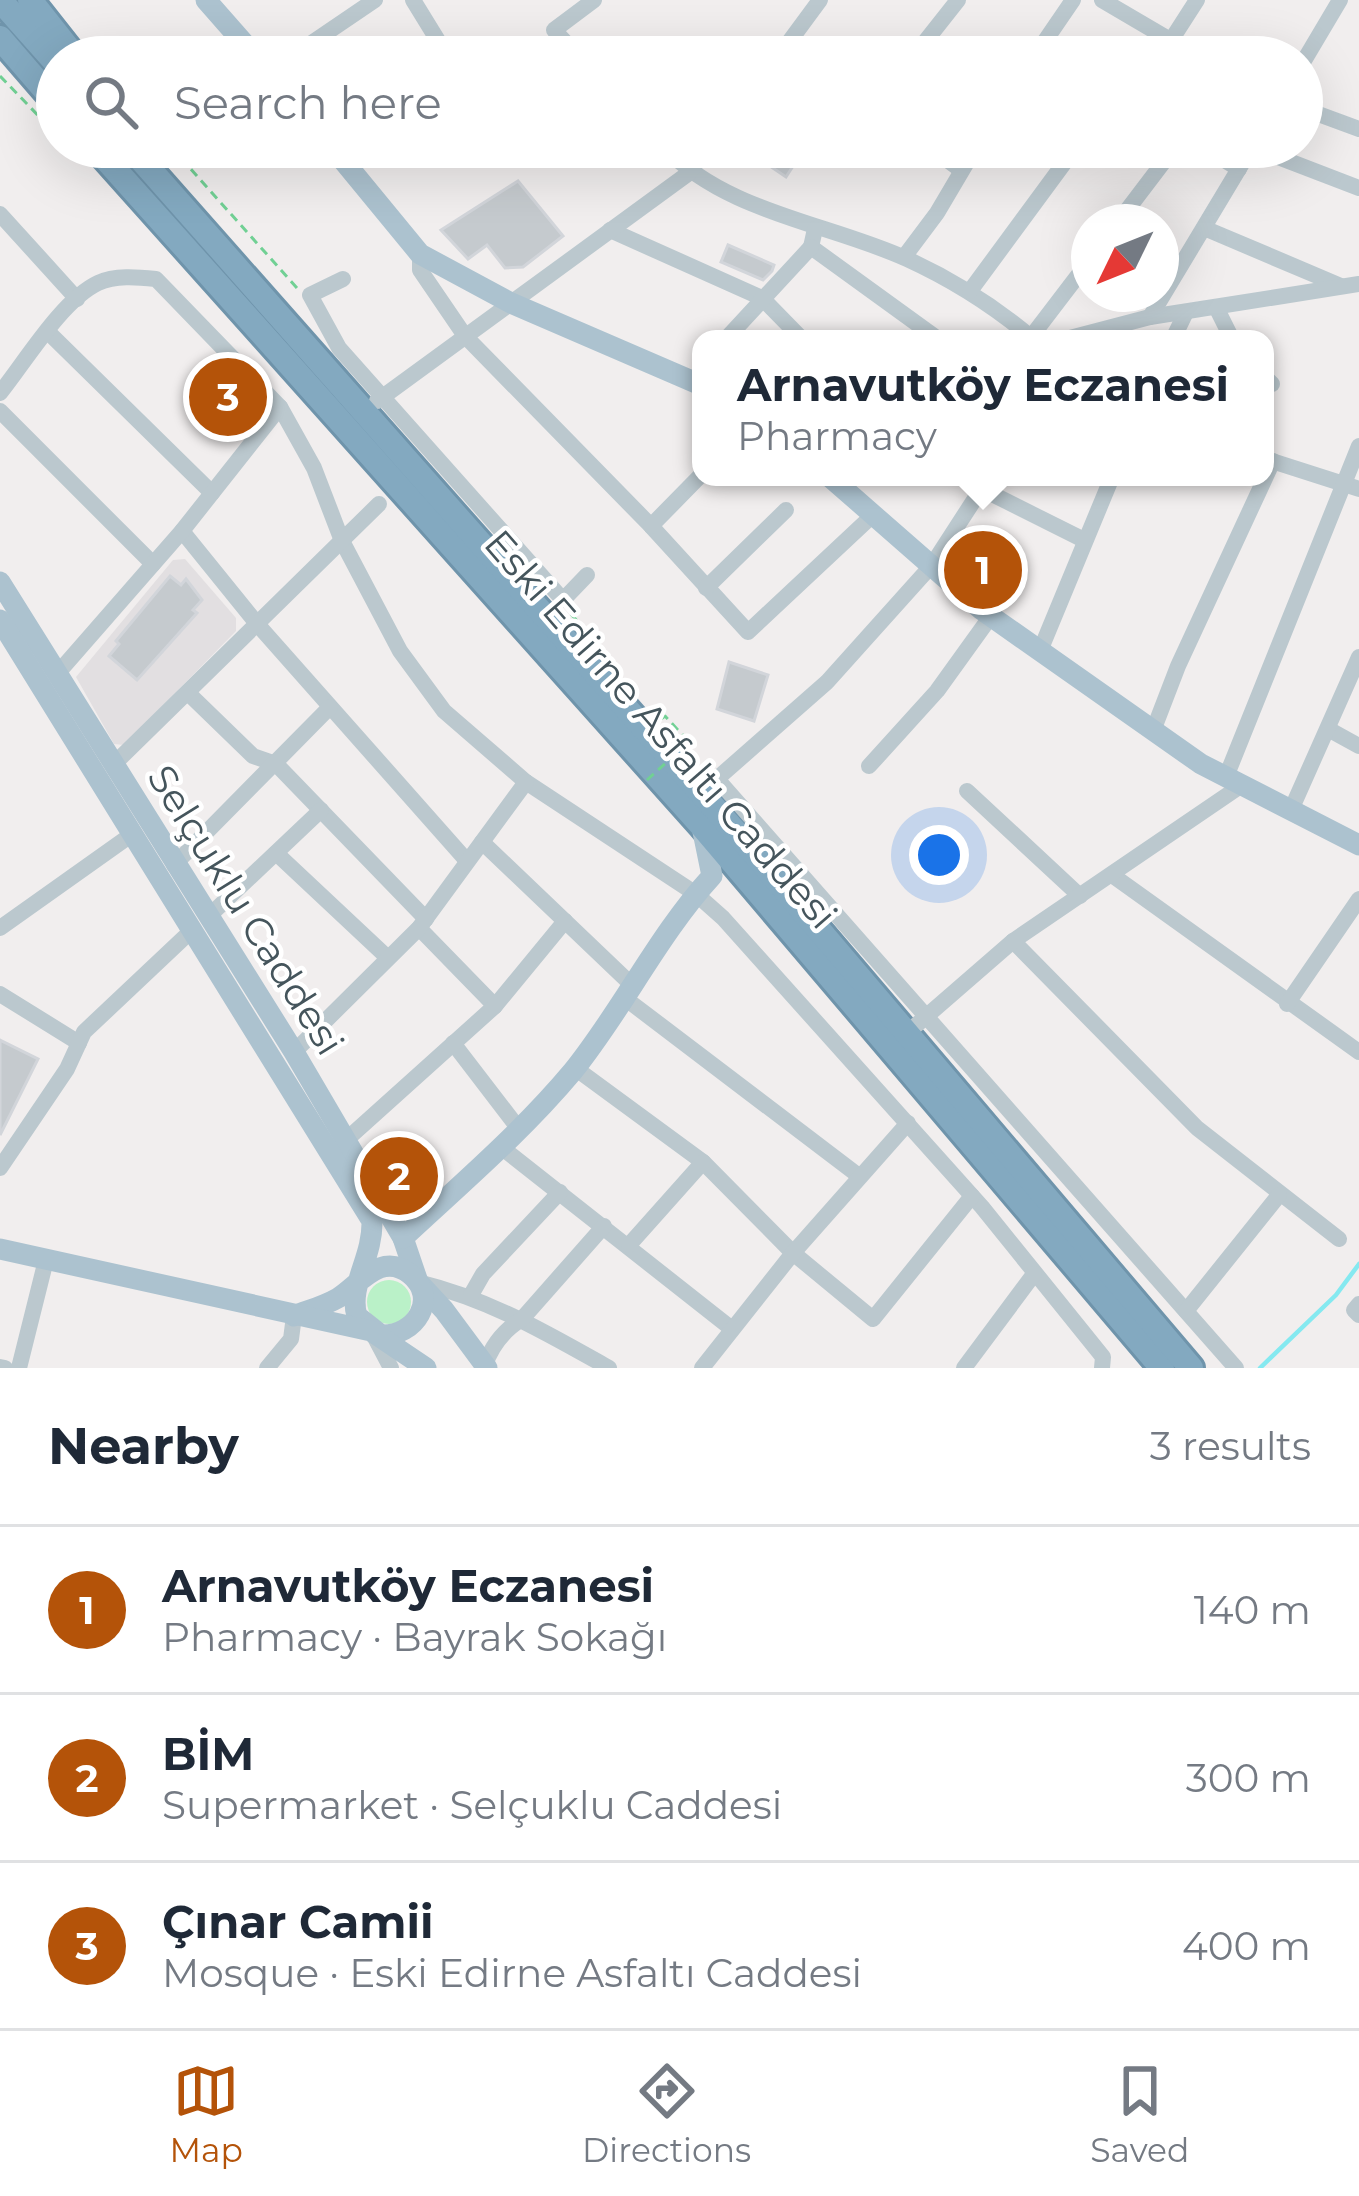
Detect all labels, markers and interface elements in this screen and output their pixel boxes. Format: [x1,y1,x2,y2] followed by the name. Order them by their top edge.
[36,36,1323,168] search box
[78,69,144,135] icon: search
[174,75,442,130] text: Search here
[1071,204,1179,312] north arrow
[692,330,1274,486] popup
[189,352,267,442] pin: 3
[737,357,1229,412] text: Arnavutköy Eczanesi
[737,412,937,460] text: Pharmacy
[475,520,847,938] street label: Eski Edirne Asfaltı Caddesi
[944,525,1022,615] pin: 1
[137,756,355,1064] street label: Selçuklu Caddesi
[909,825,969,885] your location
[360,1131,438,1221] pin: 2
[48,1415,239,1477] text: Nearby
[1150,1422,1311,1470] text: 3 results
[162,1558,654,1613] text: Arnavutköy Eczanesi
[79,1586,95,1634] text: 1
[1194,1586,1311,1634] text: 140 m
[162,1613,667,1661] text: Pharmacy · Bayrak Sokağı
[162,1726,254,1781] text: BİM
[75,1754,99,1802] text: 2
[1186,1754,1311,1802] text: 300 m
[162,1781,782,1829] text: Supermarket · Selçuklu Caddesi
[162,1894,434,1949] text: Çınar Camii
[75,1922,99,1970] text: 3
[1182,1922,1311,1970] text: 400 m
[162,1949,862,1997] text: Mosque · Eski Edirne Asfaltı Caddesi
[170,2058,243,2170] tab: Map
[582,2058,751,2170] tab: Directions
[1090,2058,1189,2170] tab: Saved

